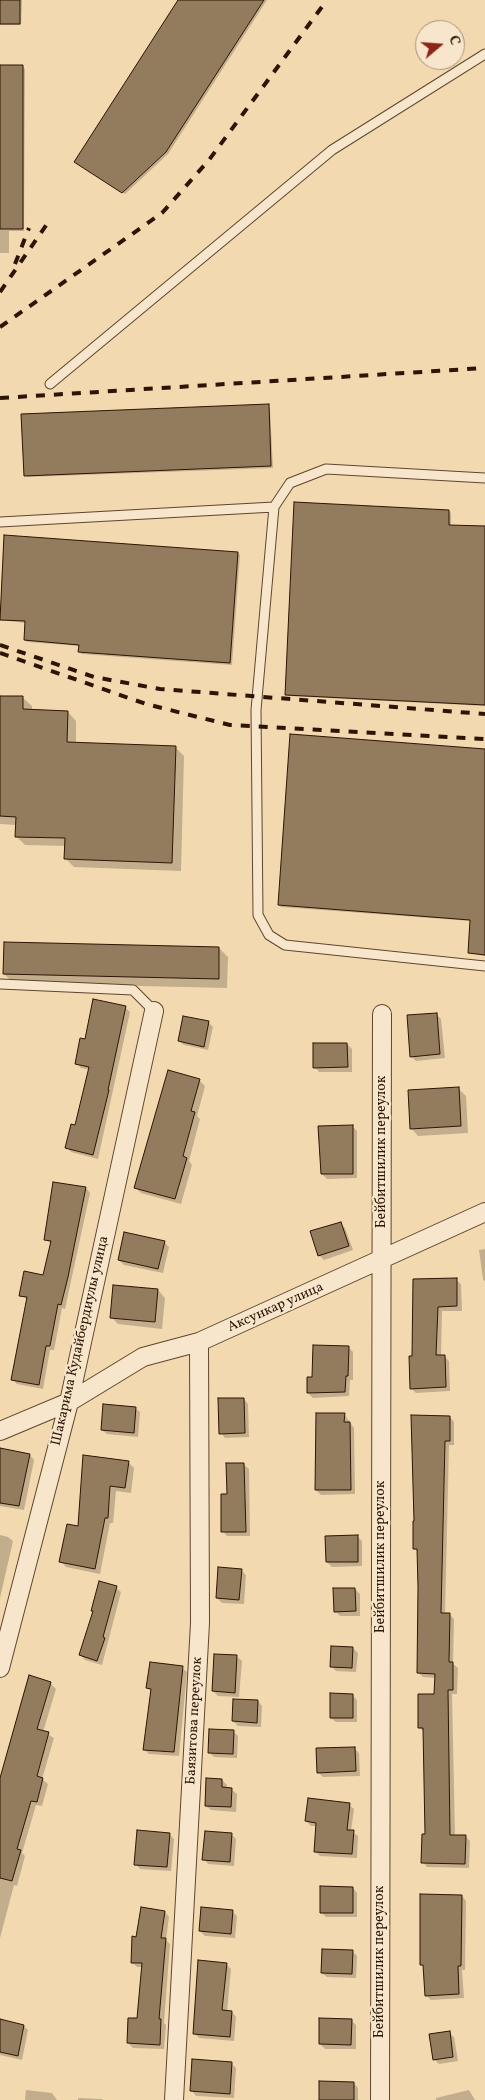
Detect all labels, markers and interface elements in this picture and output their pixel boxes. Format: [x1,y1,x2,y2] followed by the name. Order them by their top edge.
[415,20,465,70] north arrow
[443,33,464,48] text: С
[374,1076,390,1228] street label: Бейбитшилик переулок
[49,1234,113,1448] street label: Шакарима Кудайбердиулы улица
[225,1279,327,1337] street label: Аксункар улица
[373,1481,389,1633] street label: Бейбитшилик переулок
[183,1657,207,1785] street label: Баязитова переулок
[372,1886,388,2038] street label: Бейбитшилик переулок

